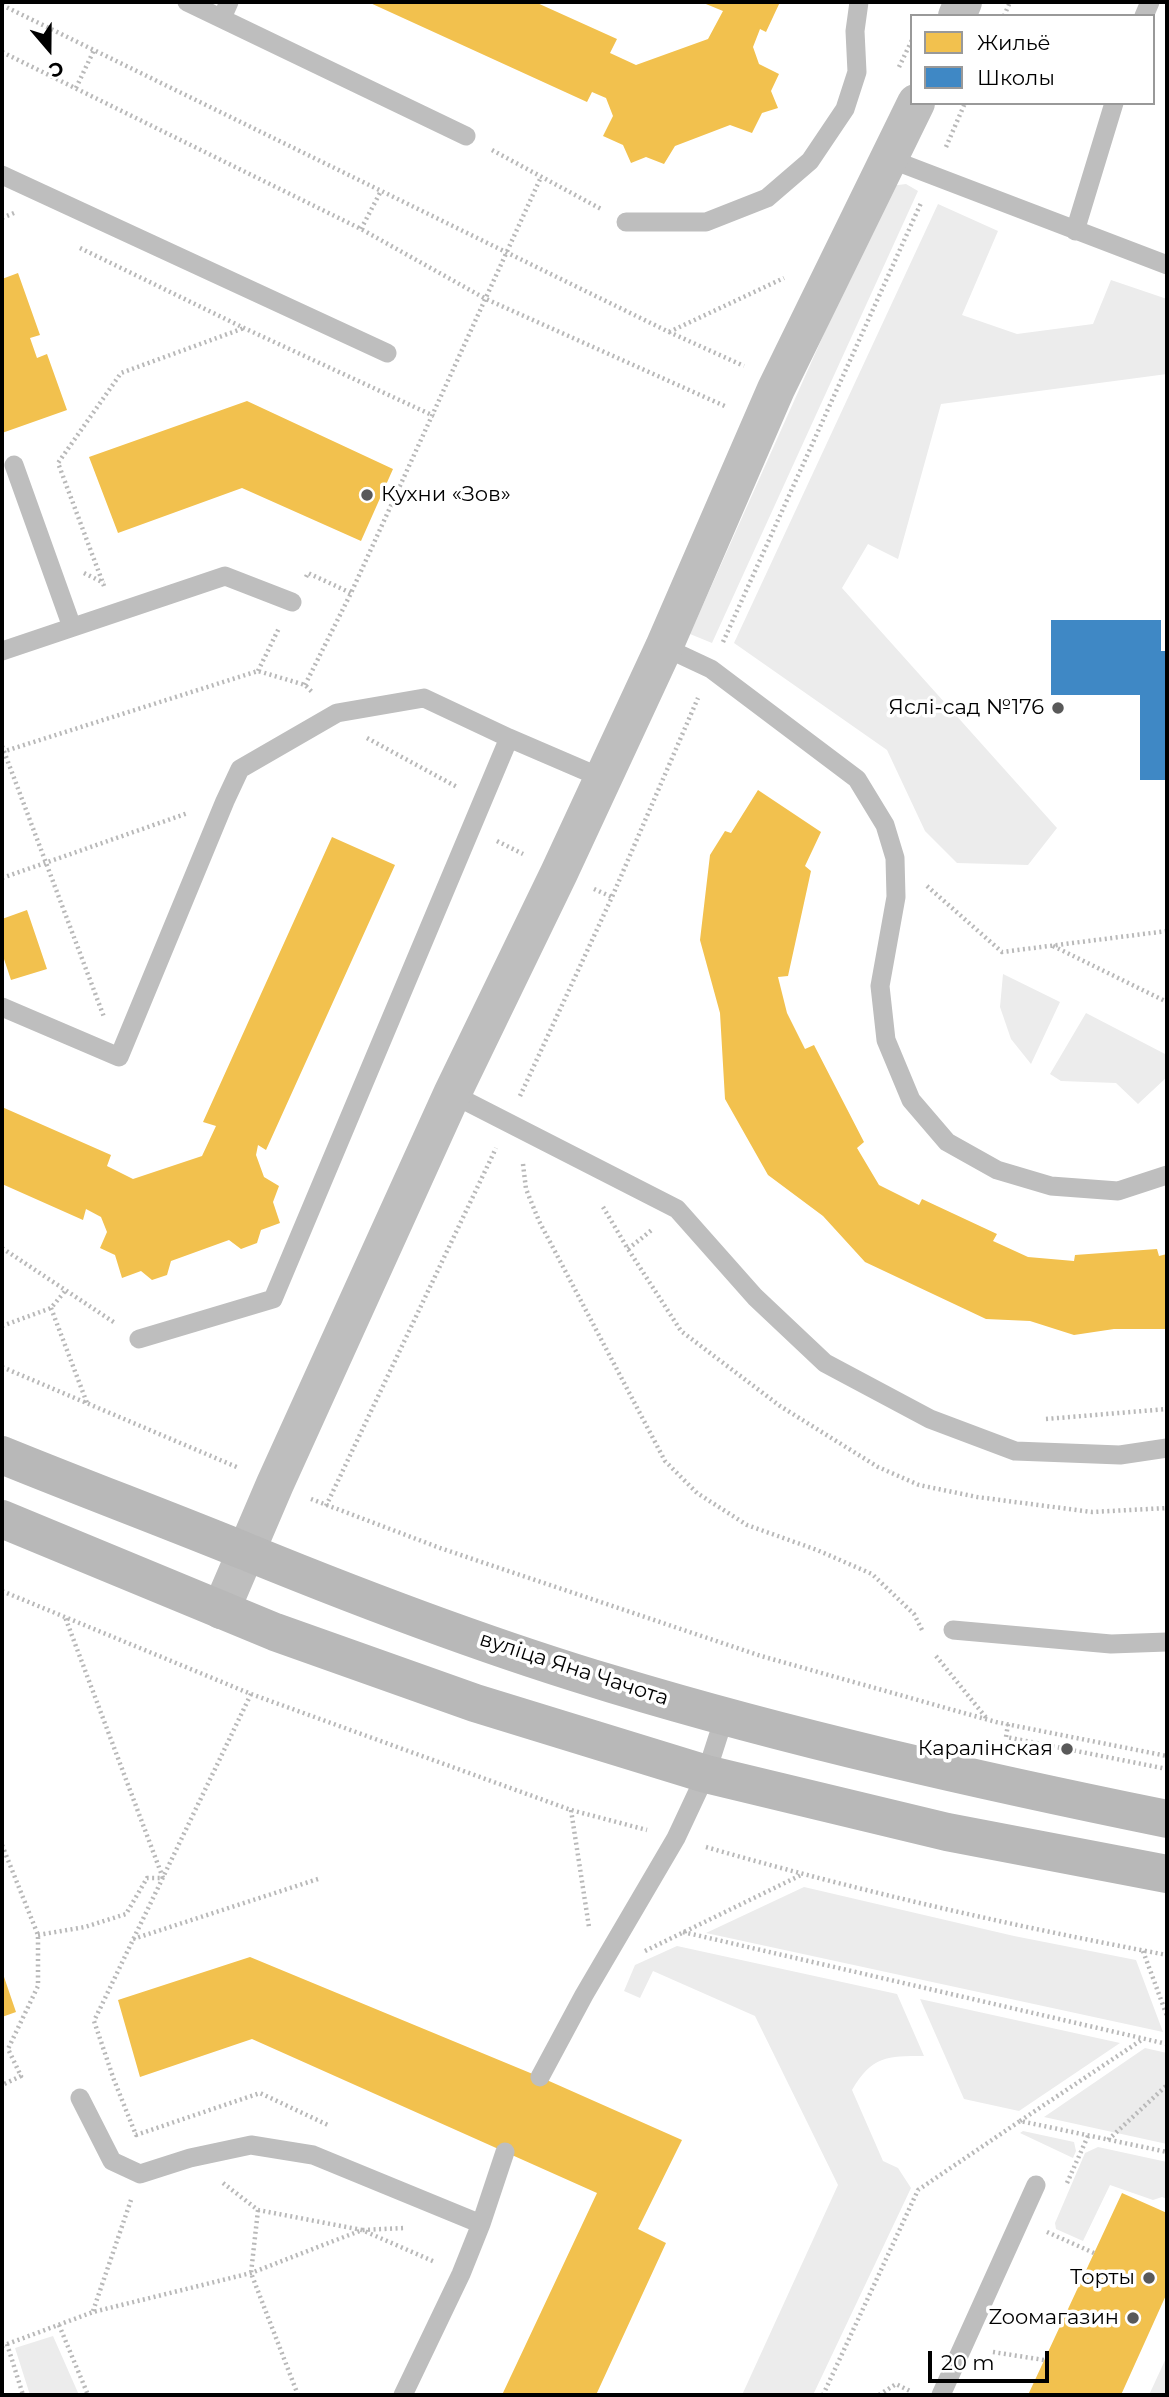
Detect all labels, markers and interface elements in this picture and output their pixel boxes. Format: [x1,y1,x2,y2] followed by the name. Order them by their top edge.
[14,14,84,84] north arrow
[910,14,1155,105] legend
[977,30,1051,55] text: Жильё
[46,56,67,82] text: С
[977,65,1055,90] text: Школы
[381,482,511,508] place label: Кухни «Зов»
[359,487,375,503] marker: Кухни «Зов»
[889,695,1044,721] place label: Яслі-сад №176
[1050,700,1066,716] marker: Яслі-сад №176
[476,1627,672,1711] street label: вуліца Яна Чачота
[918,1736,1053,1762] place label: Каралінская
[1059,1741,1075,1757] marker: Каралінская
[1070,2265,1135,2291] place label: Торты
[1141,2270,1157,2286] marker: Торты
[988,2305,1119,2331] place label: Zooмагазин
[1125,2310,1141,2326] marker: Zooмагазин
[931,2338,1052,2382] scale bar
[941,2350,995,2375] text: 20 m

